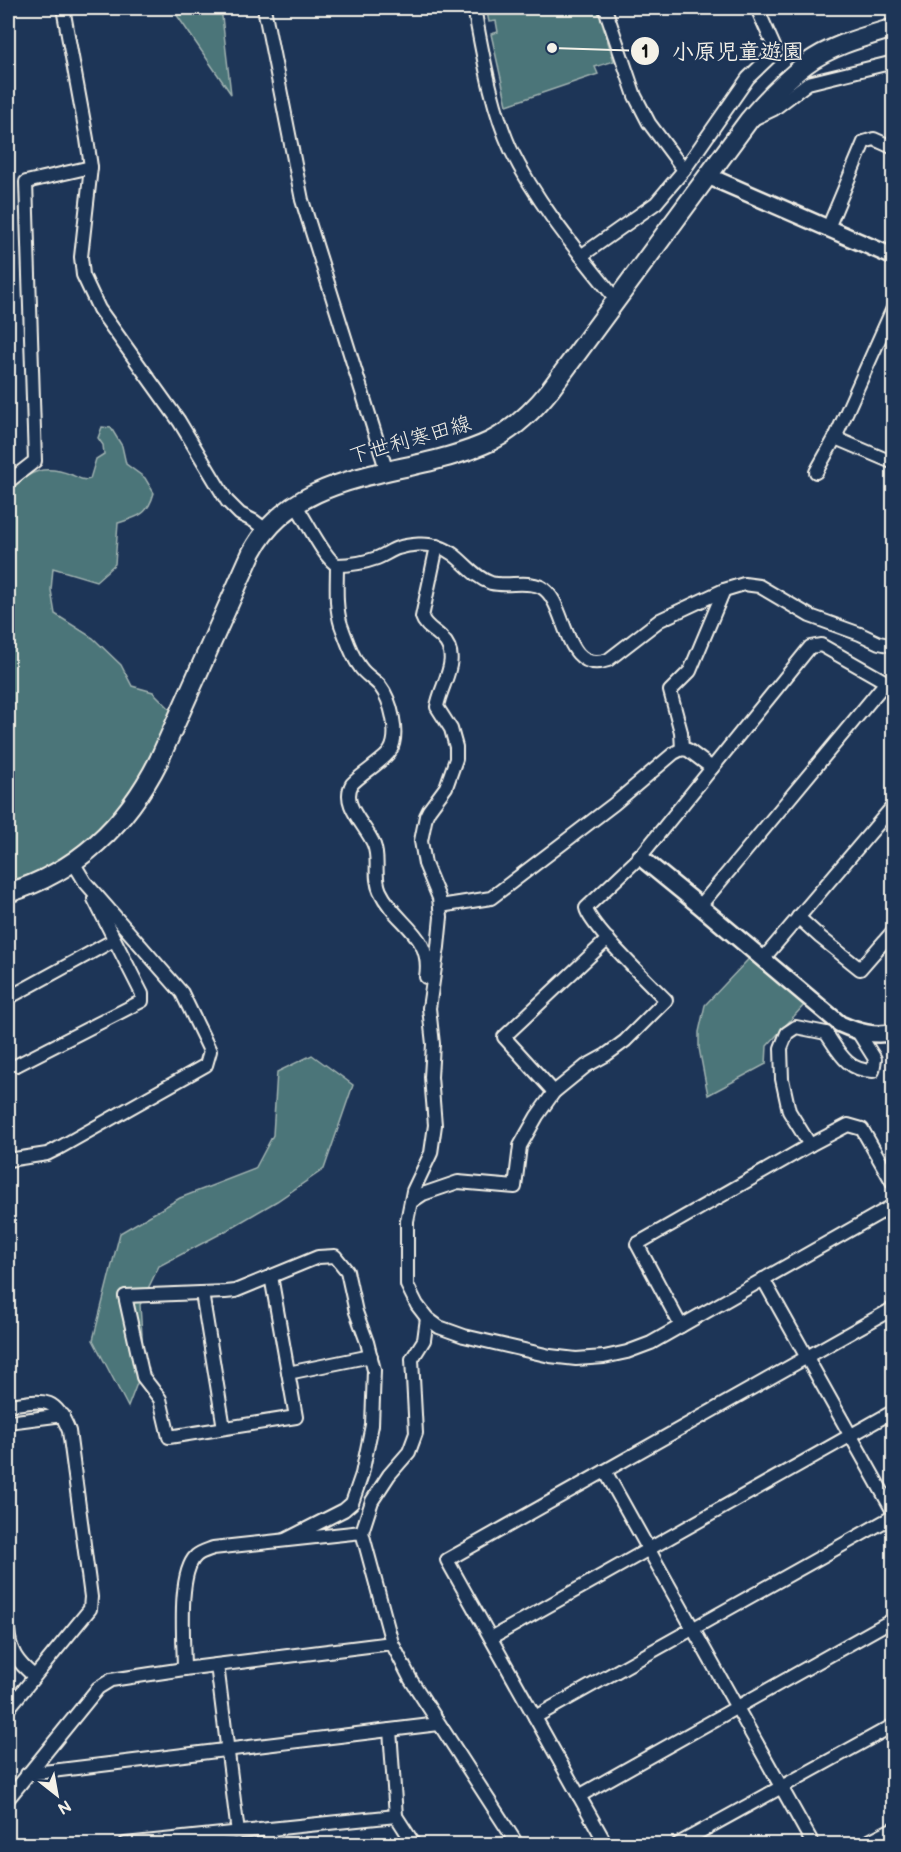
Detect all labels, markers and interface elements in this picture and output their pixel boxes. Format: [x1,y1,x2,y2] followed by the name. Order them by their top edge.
[630,31,816,71] callout: 小原児童遊園
[672,39,804,66] text: 小原児童遊園
[641,42,649,63] text: 1
[346,411,474,469] street label: 下世利寒田線
[27,1765,87,1825] north arrow
[54,1795,74,1818] text: N

